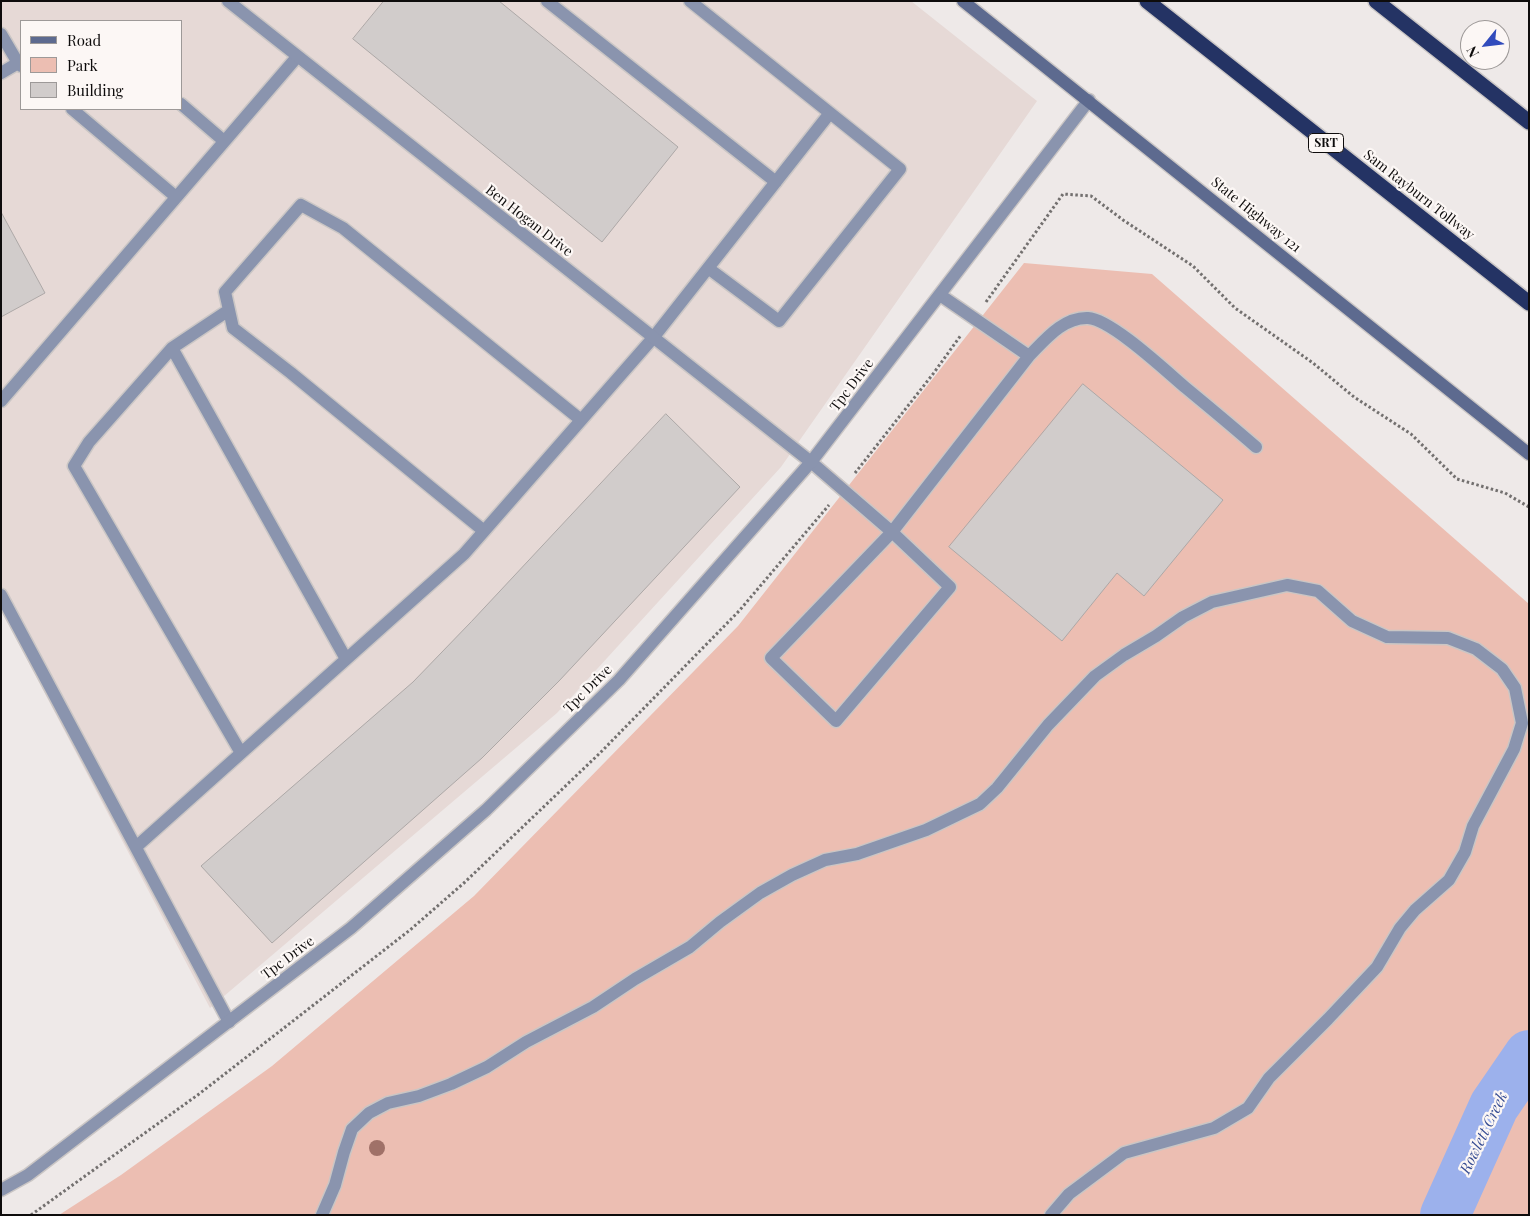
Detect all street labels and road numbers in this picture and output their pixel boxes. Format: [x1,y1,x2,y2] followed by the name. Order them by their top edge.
[1308,134,1344,152] road number: SRT
[1360,147,1478,243] street label: Sam Rayburn Tollway
[1208,174,1304,256] street label: State Highway 121
[482,182,576,260] street label: Ben Hogan Drive
[827,355,877,415] street label: Tpc Drive
[560,661,616,717] street label: Tpc Drive
[258,933,318,983] street label: Tpc Drive

